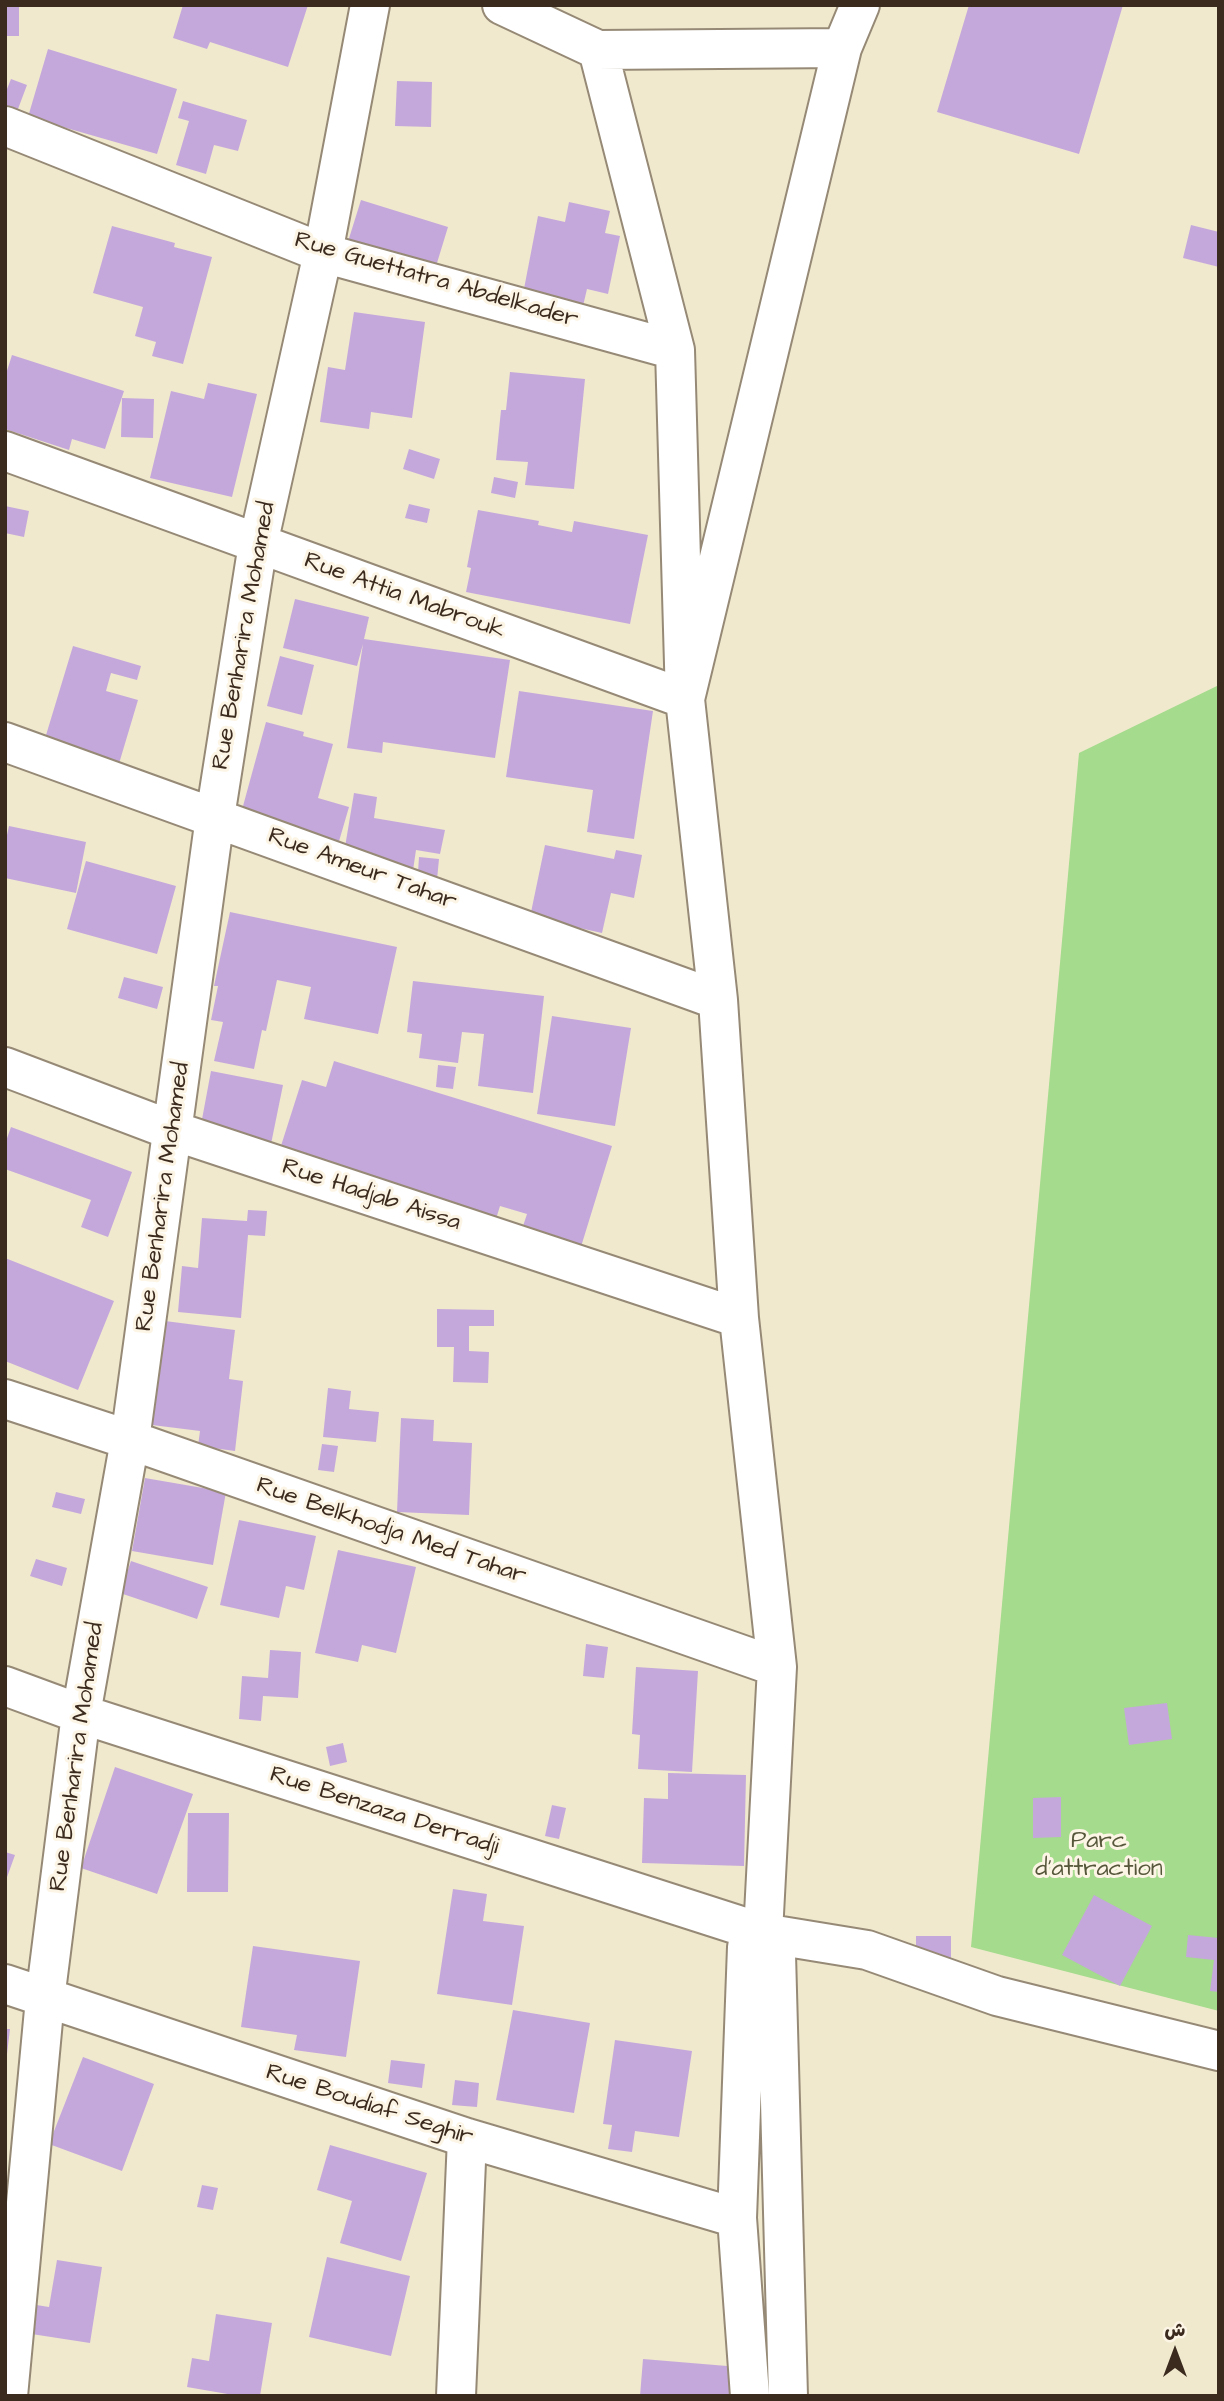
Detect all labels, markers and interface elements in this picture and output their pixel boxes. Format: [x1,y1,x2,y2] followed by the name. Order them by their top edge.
[291,227,581,335] street label: Rue Guettatra Abdelkader
[207,500,283,772] street label: Rue Benharira Mohamed
[300,547,508,647] street label: Rue Attia Mabrouk
[264,823,460,917] street label: Rue Ameur Tahar
[131,1061,197,1333] street label: Rue Benharira Mohamed
[278,1154,464,1238] street label: Rue Hadjab Aissa
[252,1472,530,1592] street label: Rue Belkhodja Med Tahar
[45,1621,111,1893] street label: Rue Benharira Mohamed
[266,1761,502,1863] street label: Rue Benzaza Derradji
[1035,1828,1163,1884] park label: Parc d'attraction
[262,2059,476,2153] street label: Rue Boudiaf Seghir
[1140,2317,1210,2387] north arrow
[1165,2317,1185,2344] text: ش

